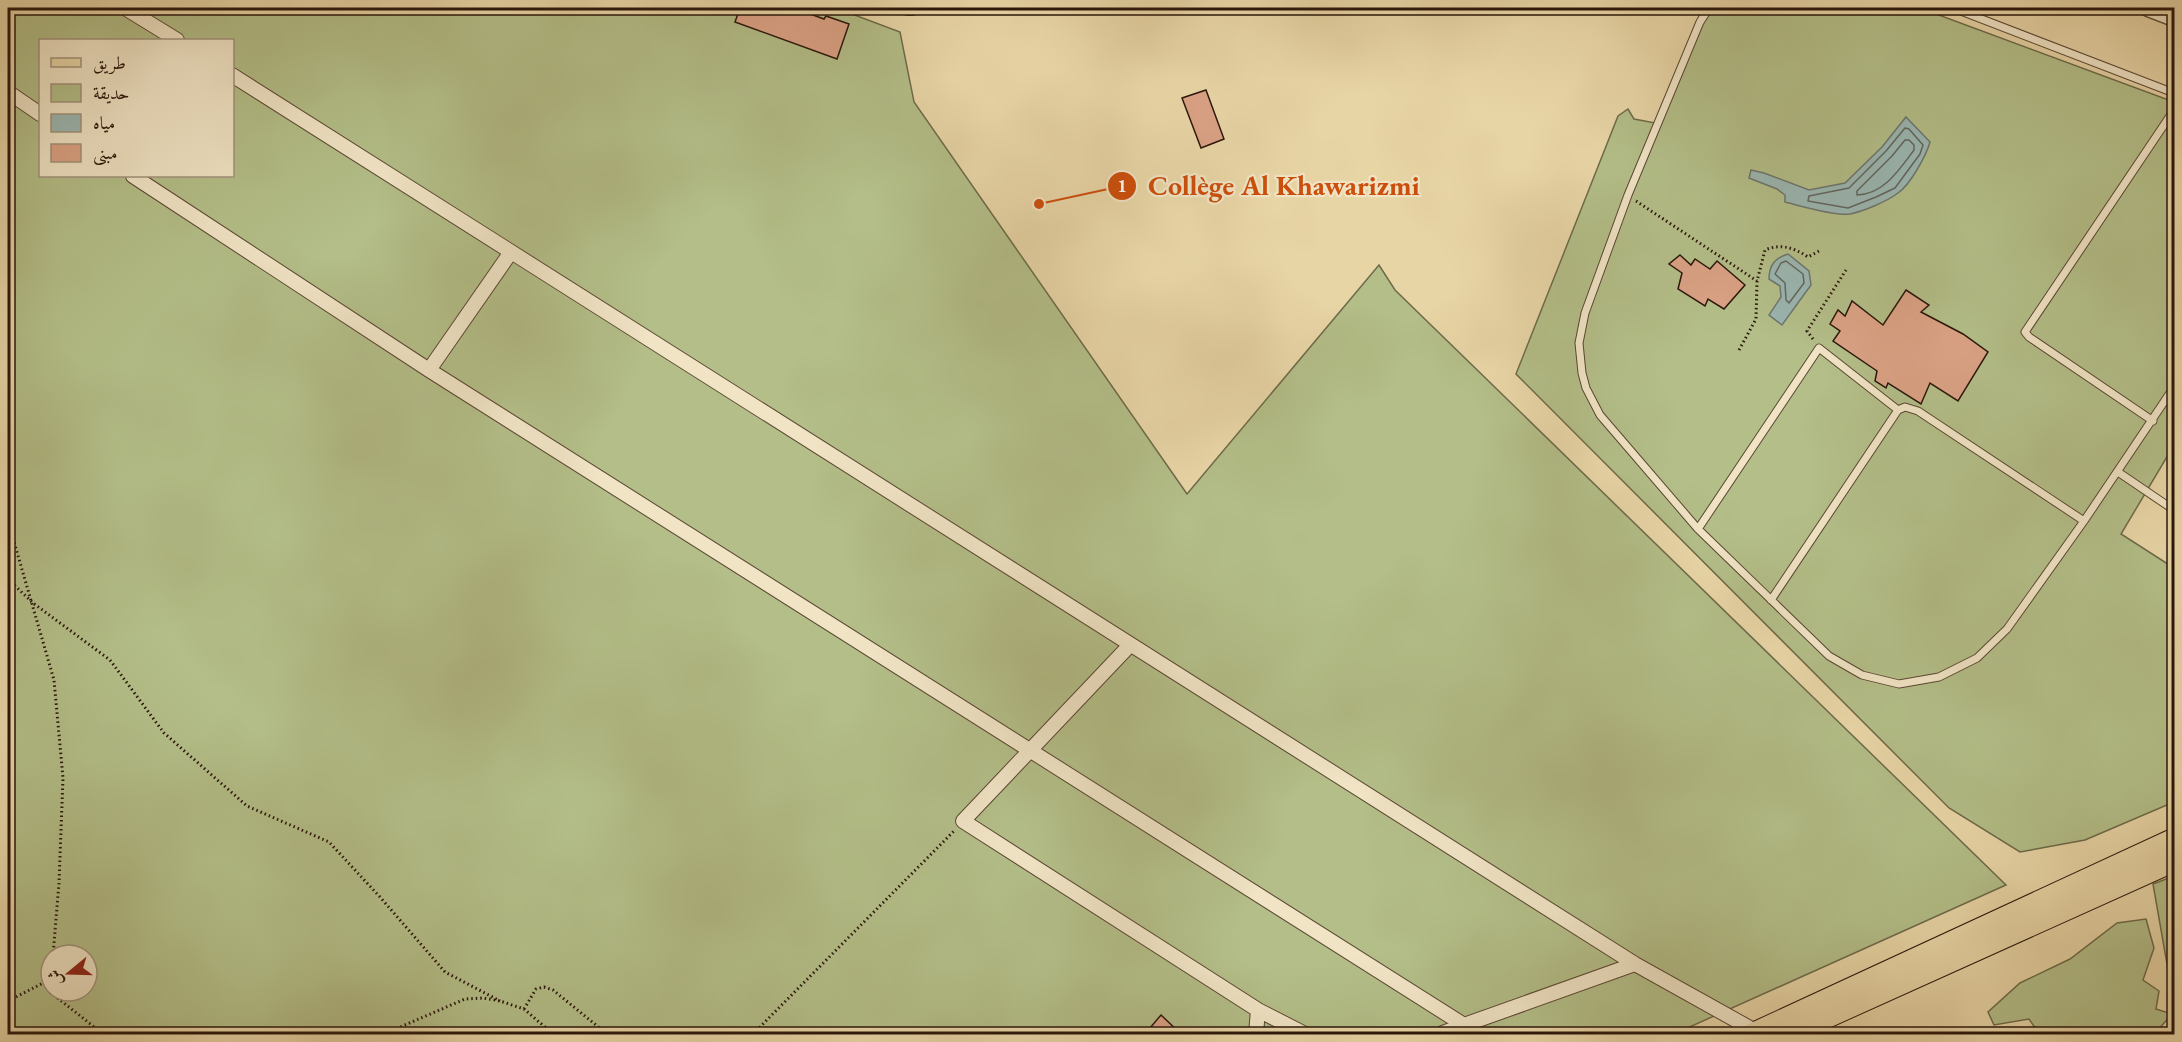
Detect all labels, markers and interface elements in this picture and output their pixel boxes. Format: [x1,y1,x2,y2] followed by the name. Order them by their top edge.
[39,39,234,177] legend
[93,51,126,75] text: طريق
[93,81,129,104] text: حديقة
[93,111,115,134] text: مياه
[93,141,118,166] text: مبنى
[1107,163,1432,209] callout: Collège Al Khawarizmi
[1148,167,1420,203] text: Collège Al Khawarizmi
[1117,174,1127,197] text: 1
[39,943,99,1003] north arrow
[43,967,68,989] text: ش

